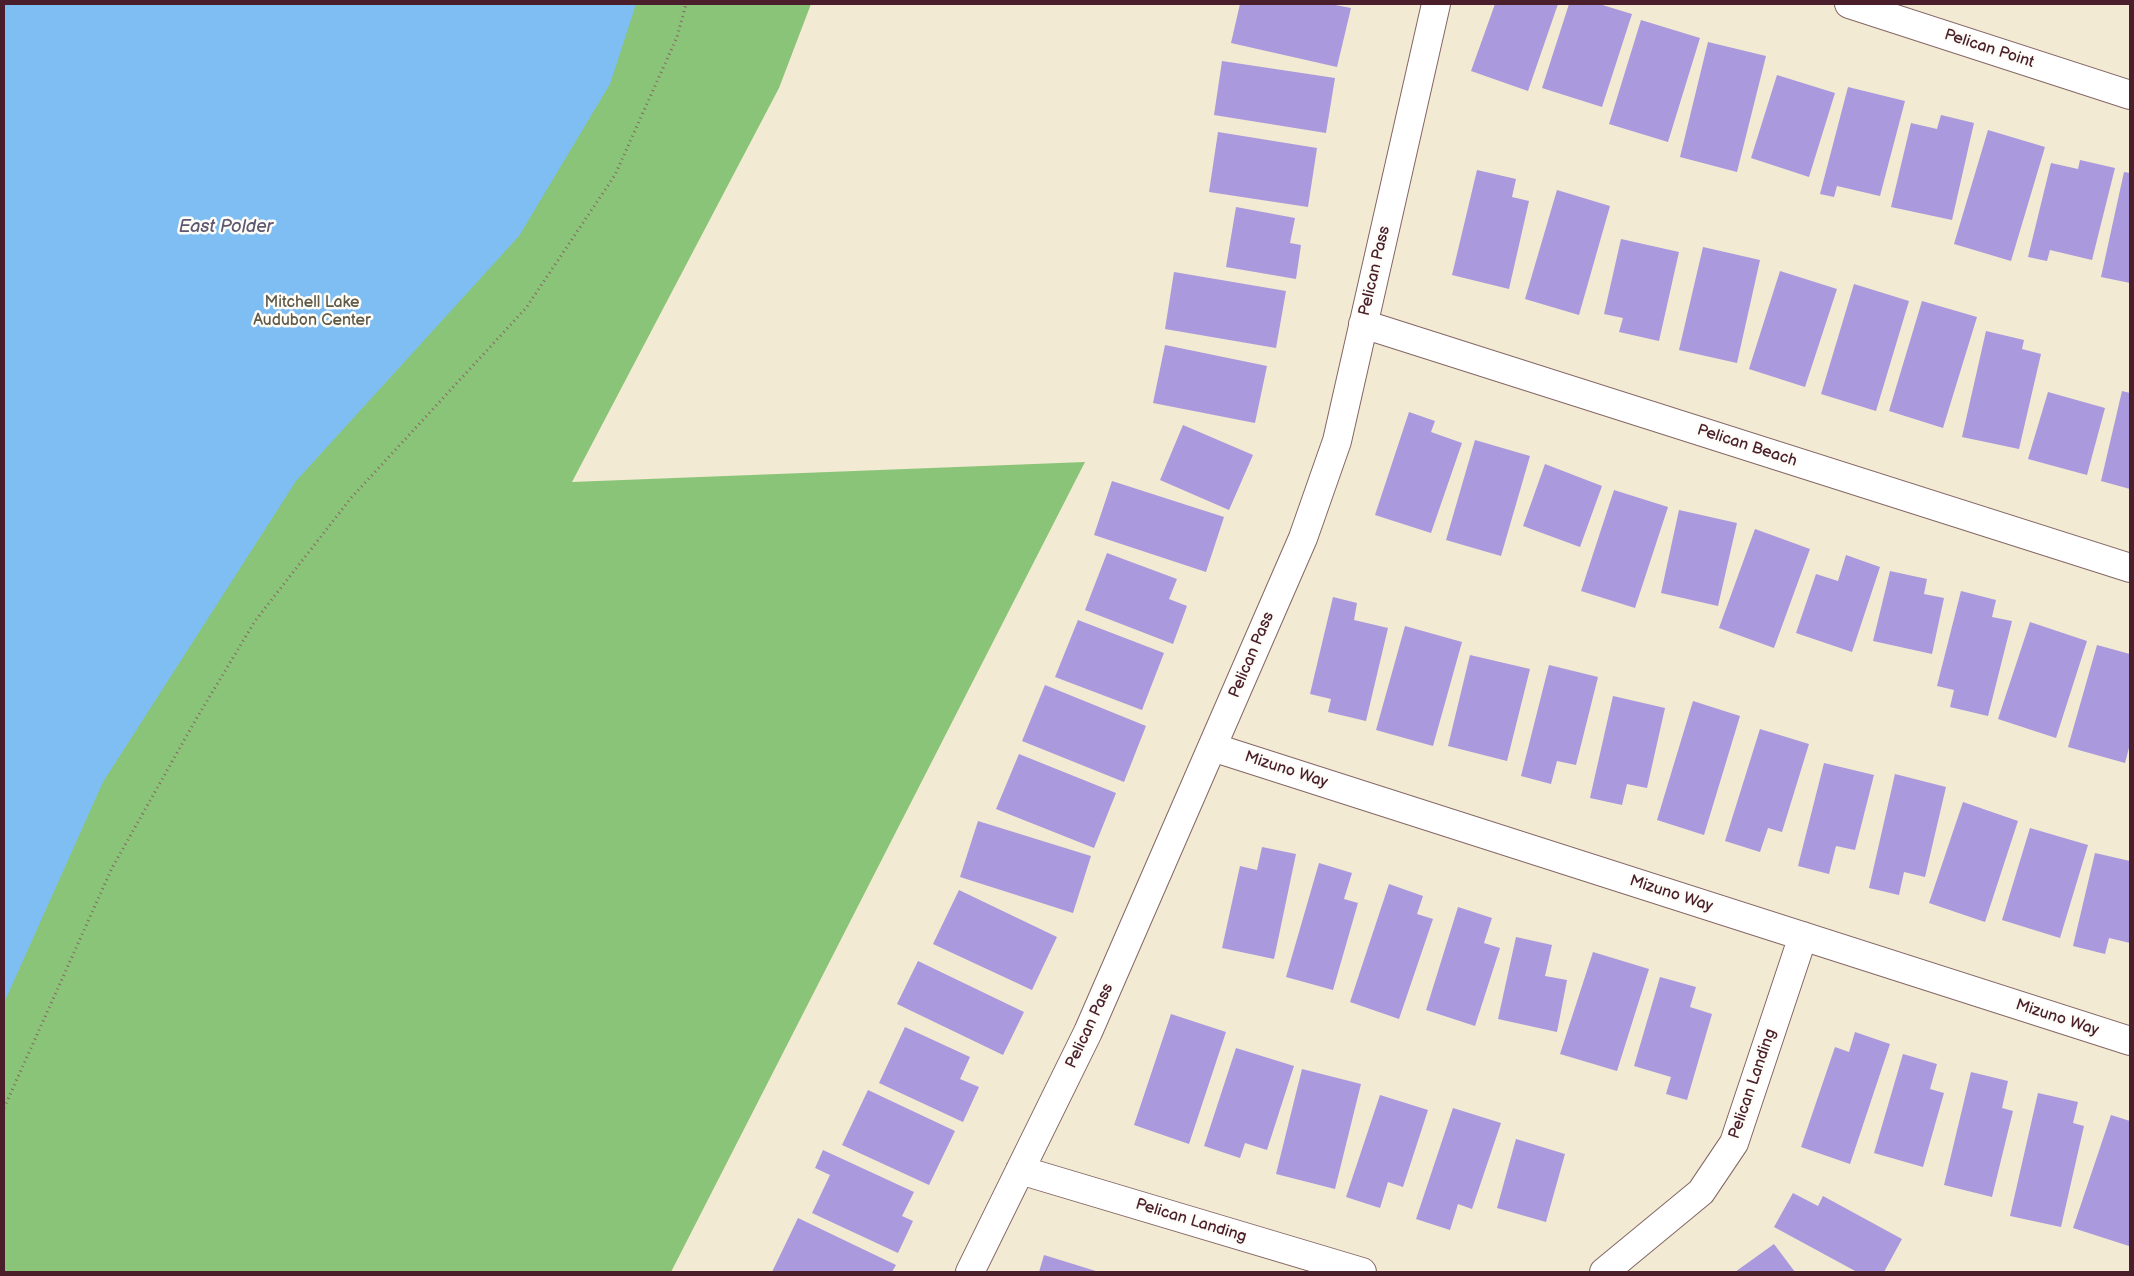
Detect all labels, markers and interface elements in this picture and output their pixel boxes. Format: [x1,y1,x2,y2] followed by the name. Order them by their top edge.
[1942,25,2036,73] street label: Pelican Point
[179,216,273,238] water label: East Polder
[1355,224,1395,318] street label: Pelican Pass
[253,293,371,331] park label: Mitchell Lake Audubon Center
[1695,421,1799,471] street label: Pelican Beach
[1225,609,1279,701] street label: Pelican Pass
[1242,748,1330,792] street label: Mizuno Way
[1627,872,1715,916] street label: Mizuno Way
[1062,980,1118,1072] street label: Pelican Pass
[2013,996,2101,1040] street label: Mizuno Way
[1725,1026,1781,1142] street label: Pelican Landing
[1133,1195,1249,1247] street label: Pelican Landing

